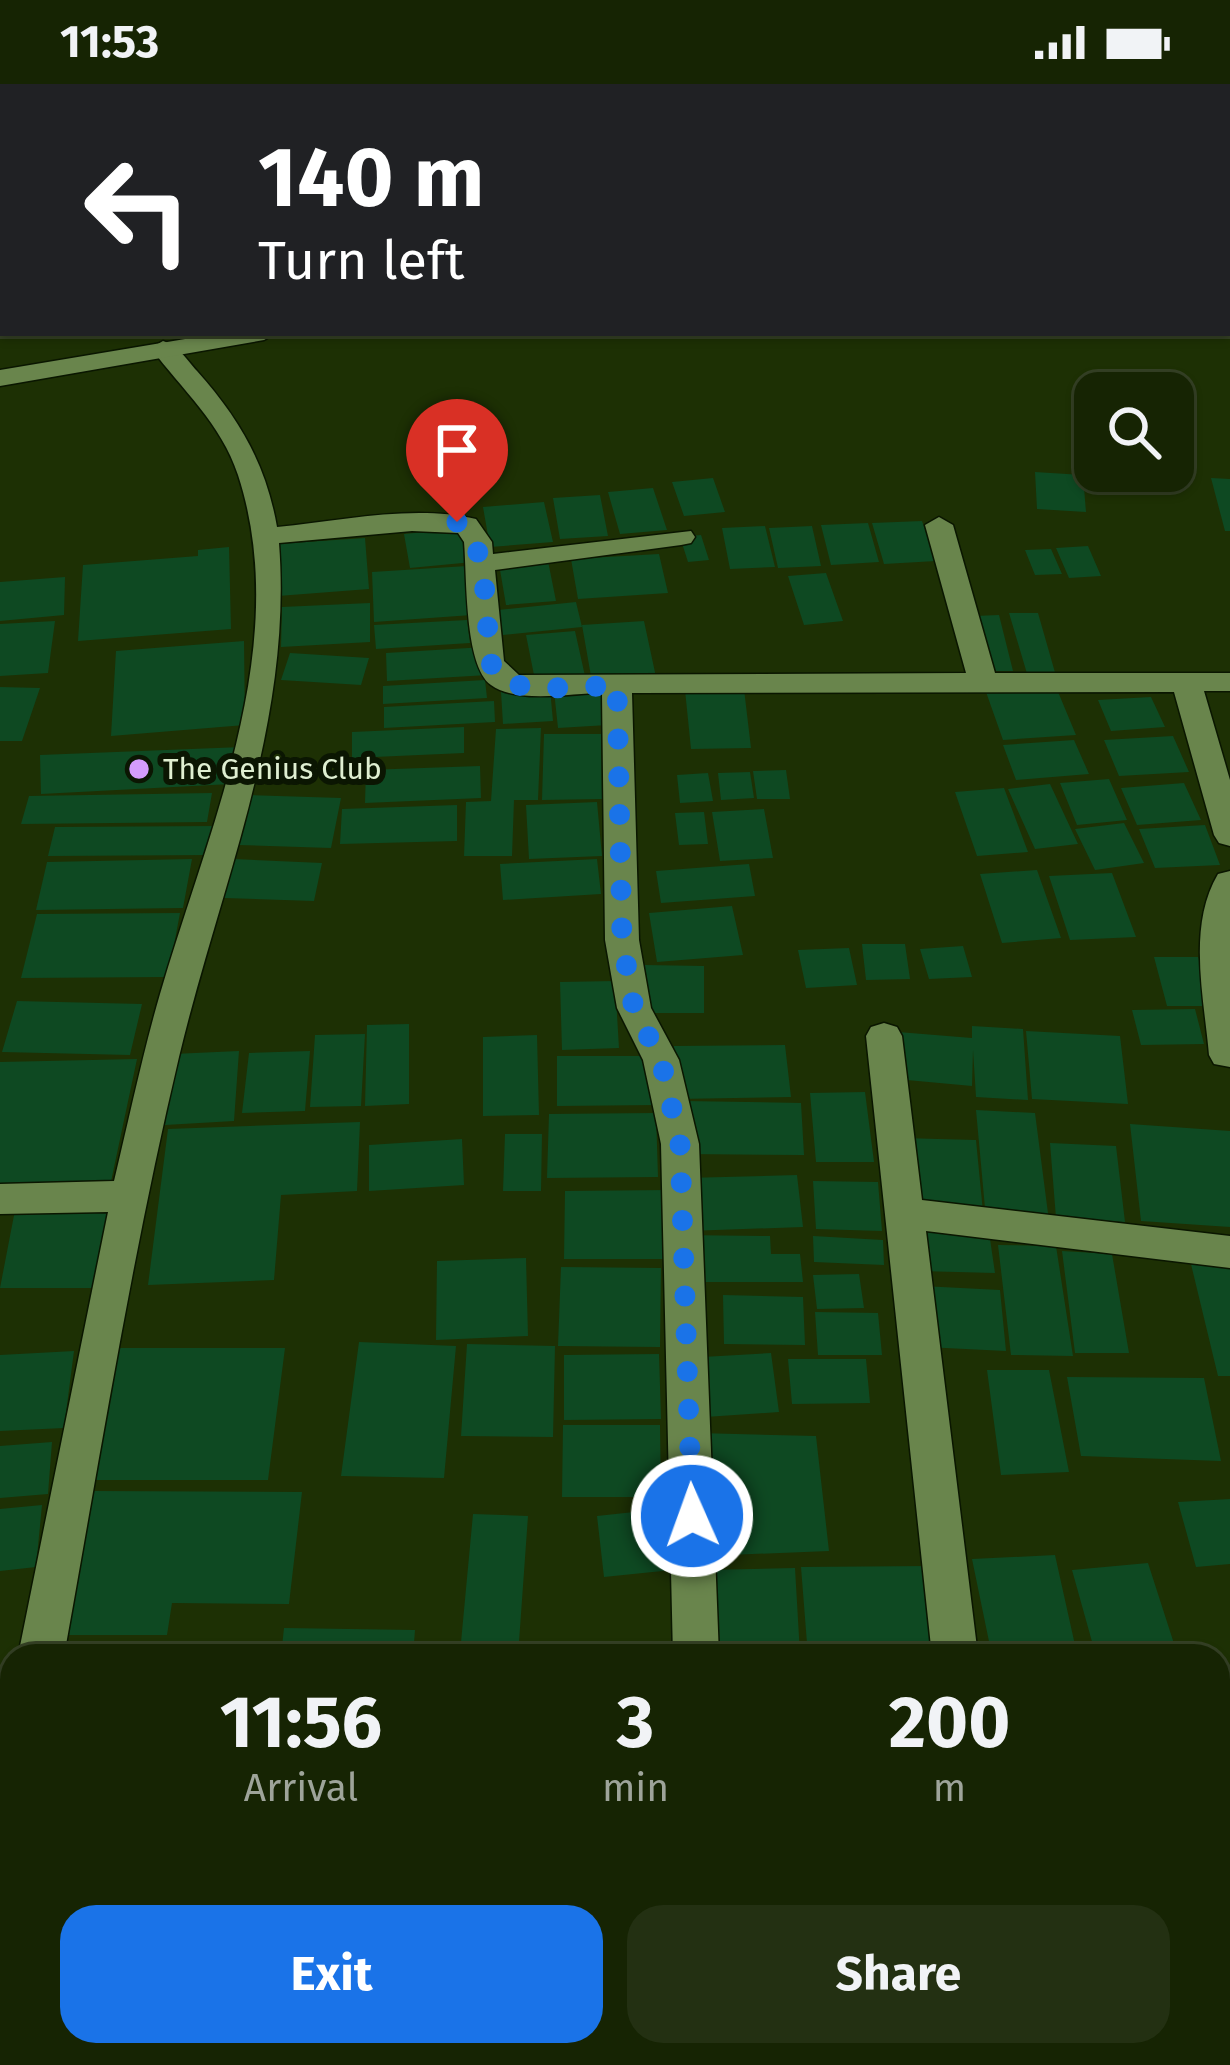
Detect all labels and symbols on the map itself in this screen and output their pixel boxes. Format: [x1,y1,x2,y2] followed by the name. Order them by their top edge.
[406,399,508,522] pin
[163,751,382,787] place label: The Genius Club
[126,756,152,782] marker: The Genius Club
[629,1453,755,1579] position arrow

